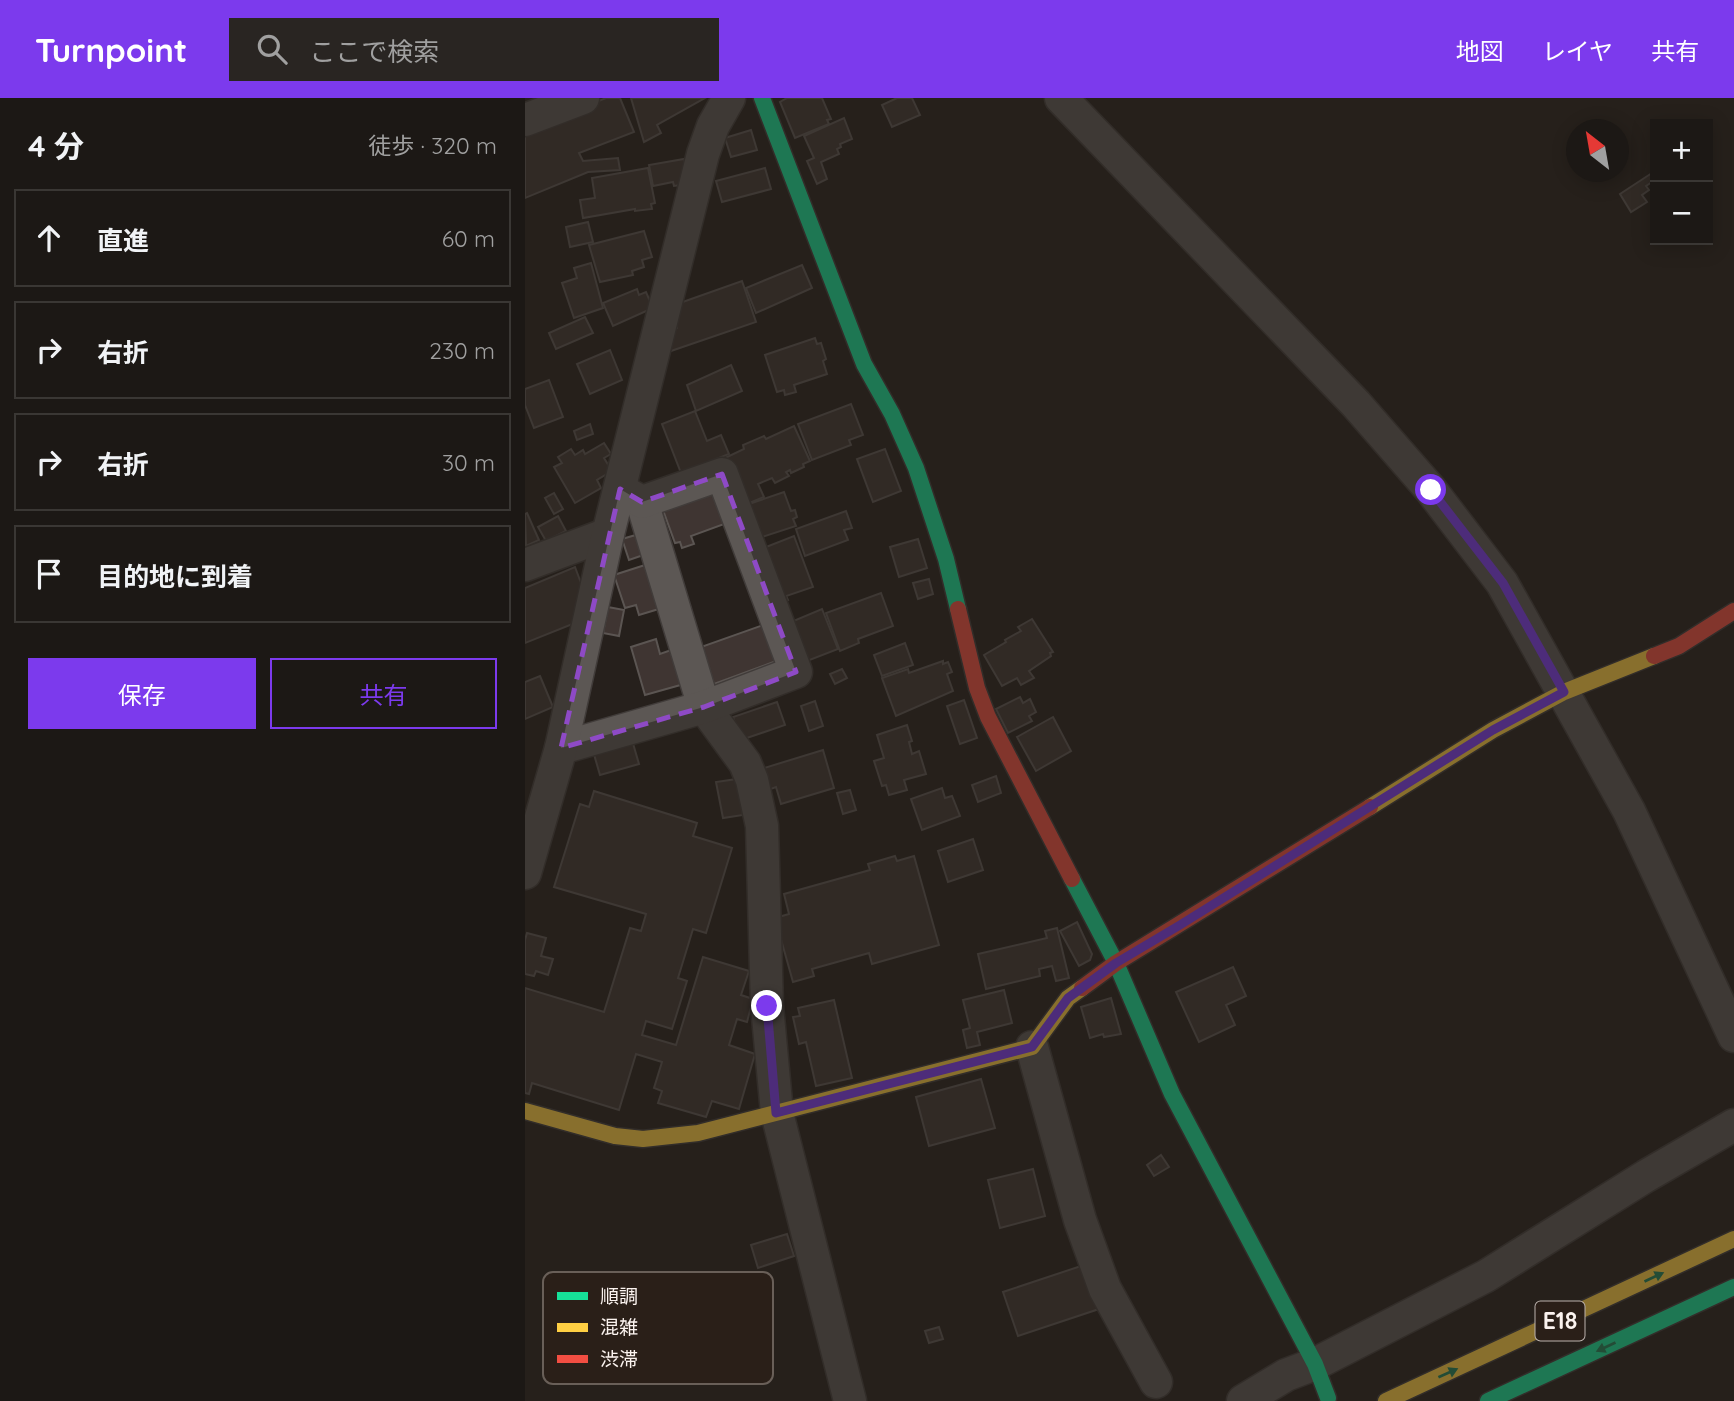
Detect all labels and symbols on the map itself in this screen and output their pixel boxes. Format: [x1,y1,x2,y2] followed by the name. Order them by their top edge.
[1566,119,1629,182] north arrow
[1415,474,1446,505] route start
[751,990,782,1021] route end
[1644,1271,1664,1283] one-way arrow
[543,1272,773,1384] legend
[600,1284,638,1308] text: 順調
[1535,1302,1585,1340] road number: E18
[600,1315,638,1339] text: 混雑
[1596,1341,1616,1353] one-way arrow
[600,1347,638,1371] text: 渋滞
[1438,1367,1458,1379] one-way arrow

